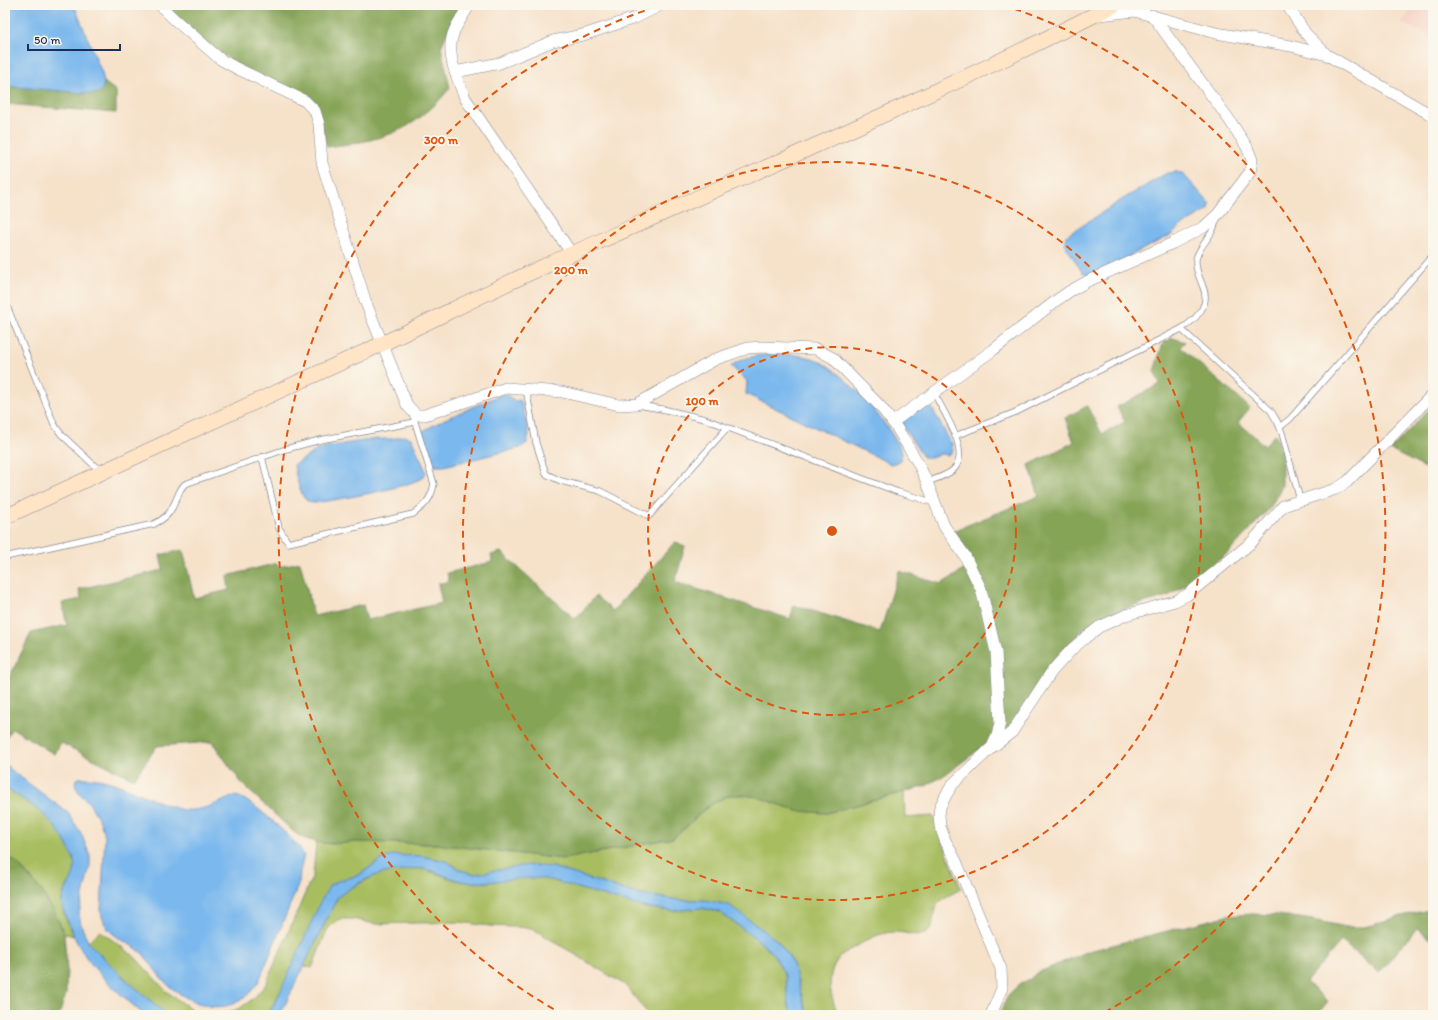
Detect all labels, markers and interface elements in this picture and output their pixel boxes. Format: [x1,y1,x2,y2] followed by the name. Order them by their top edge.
[28,26,120,52] scale bar
[34,33,60,47] text: 50 m
[424,133,459,147] text: 300 m
[554,263,589,277] text: 200 m
[685,394,719,408] text: 100 m
[825,524,839,538] centre of rings

